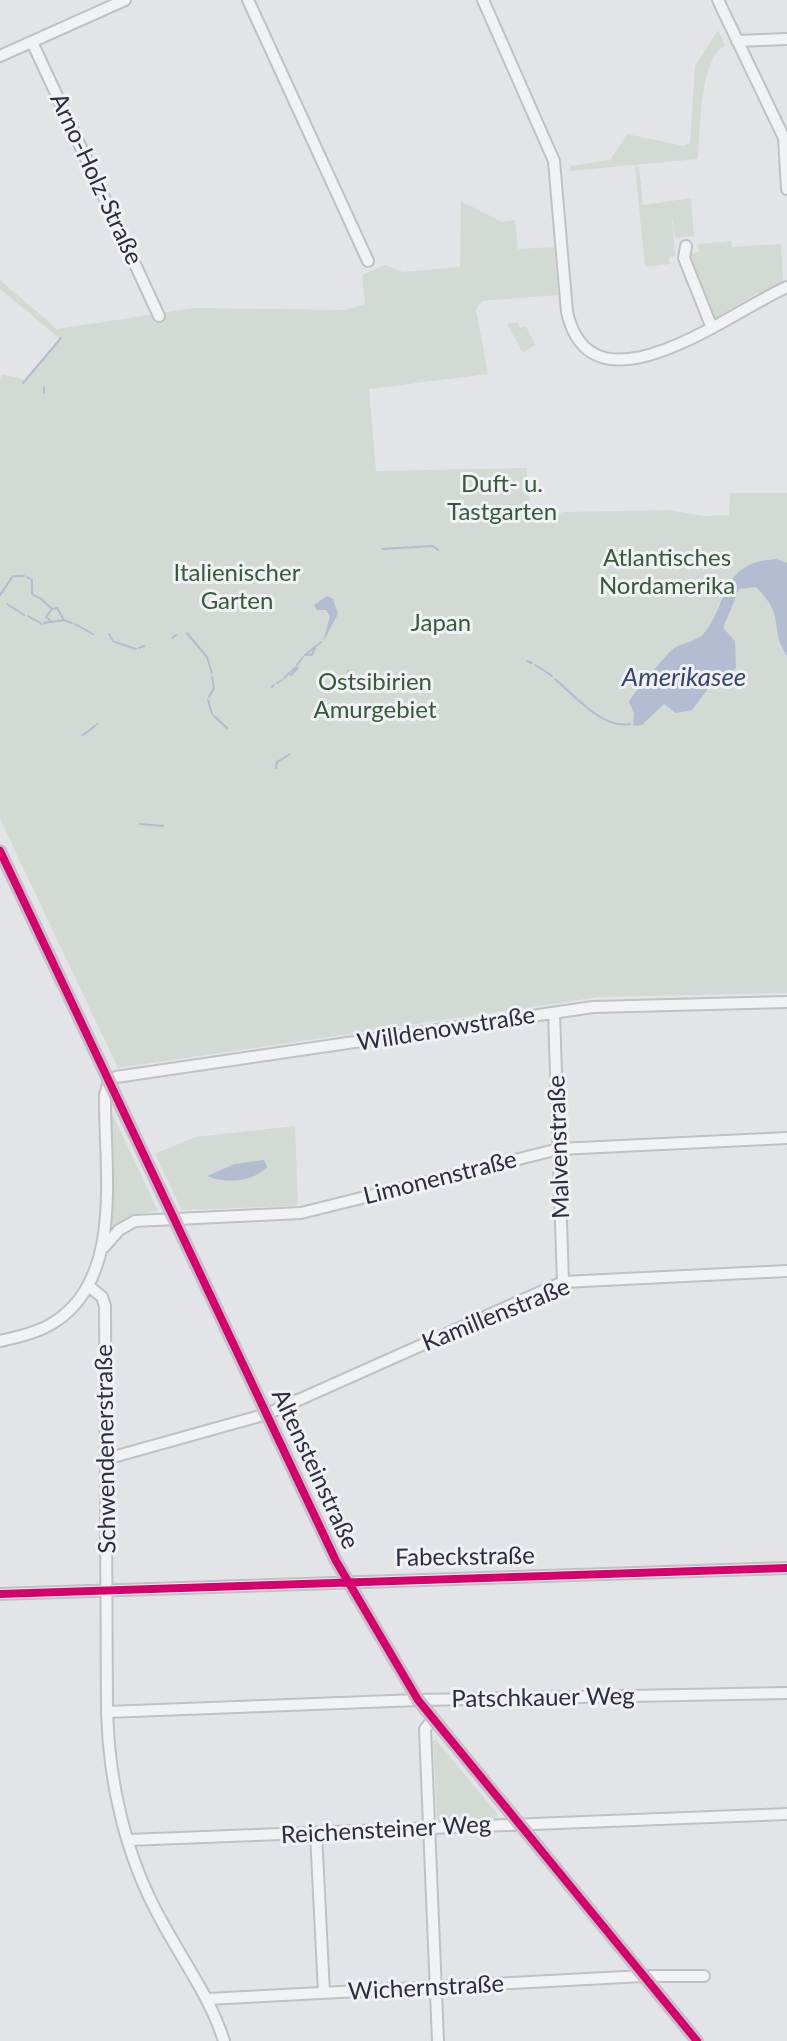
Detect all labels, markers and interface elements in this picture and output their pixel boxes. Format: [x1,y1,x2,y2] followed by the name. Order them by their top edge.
[44,89,148,269] street label: Arno-Holz-Straße
[447,470,557,526] park label: Duft- u. Tastgarten
[599,544,735,600] park label: Atlantisches Nordamerika
[174,559,300,615] park label: Italienischer Garten
[411,609,471,637] park label: Japan
[622,662,746,694] water label: Amerikasee
[313,668,437,724] park label: Ostsibirien Amurgebiet
[355,1001,537,1057] street label: Willdenowstraße
[542,1075,576,1219] street label: Malvenstraße
[360,1145,520,1211] street label: Limonenstraße
[418,1272,574,1358] street label: Kamillenstraße
[90,1344,122,1554] street label: Schwendenerstraße
[265,1384,365,1554] street label: Altensteinstraße
[395,1541,535,1573] street label: Fabeckstraße
[451,1682,635,1714] street label: Patschkauer Weg
[280,1810,492,1850] street label: Reichensteiner Weg
[347,1970,505,2006] street label: Wichernstraße

